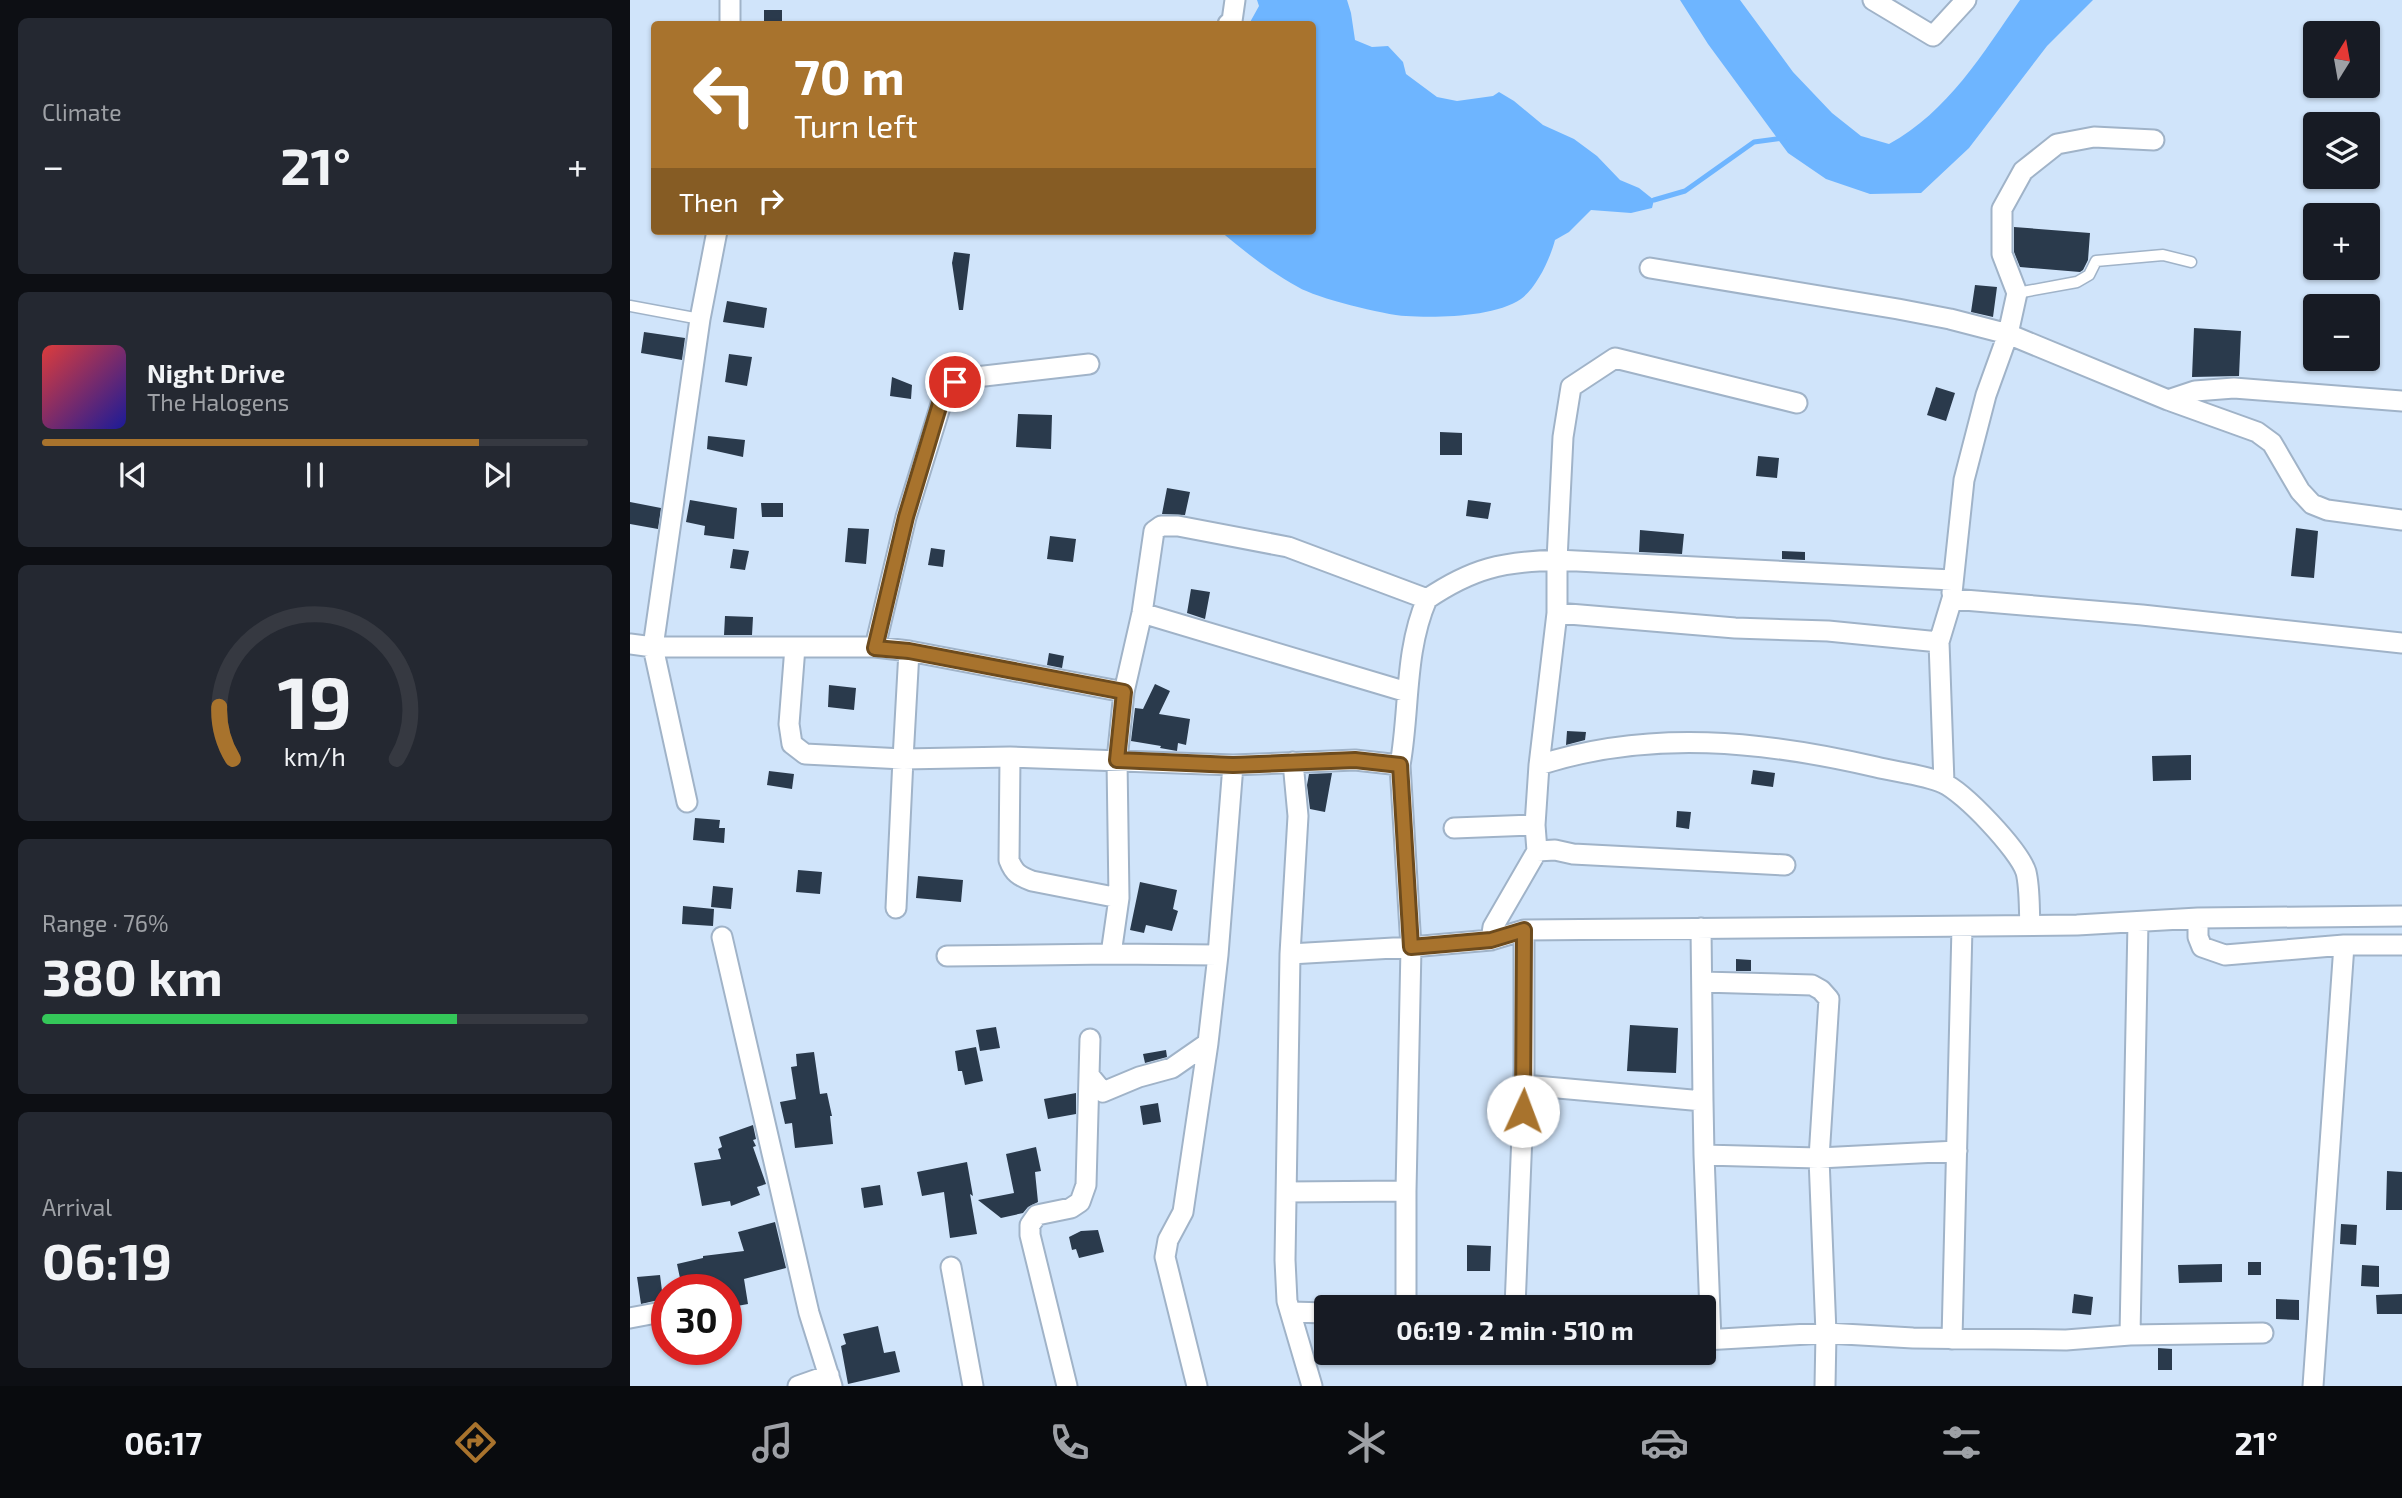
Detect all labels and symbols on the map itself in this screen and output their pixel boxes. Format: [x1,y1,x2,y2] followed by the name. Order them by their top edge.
[2303,21,2380,98] north arrow
[925,352,985,412] pin
[1486,1074,1560,1148] position arrow
[651,1274,742,1365] speed limit sign: 30

